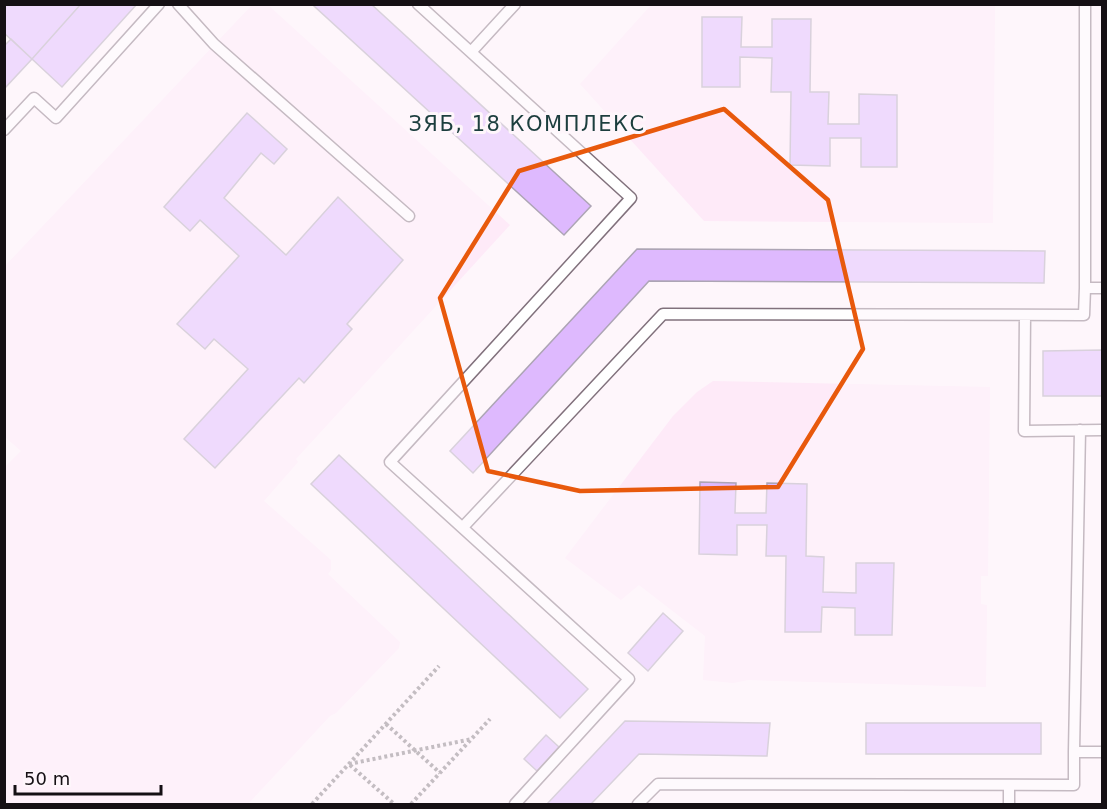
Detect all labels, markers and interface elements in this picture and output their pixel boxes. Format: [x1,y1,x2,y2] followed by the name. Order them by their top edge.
[408,112,646,136] district label: ЗЯБ, 18 КОМПЛЕКС
[15,758,160,796] scale bar
[24,768,70,789] text: 50 m

